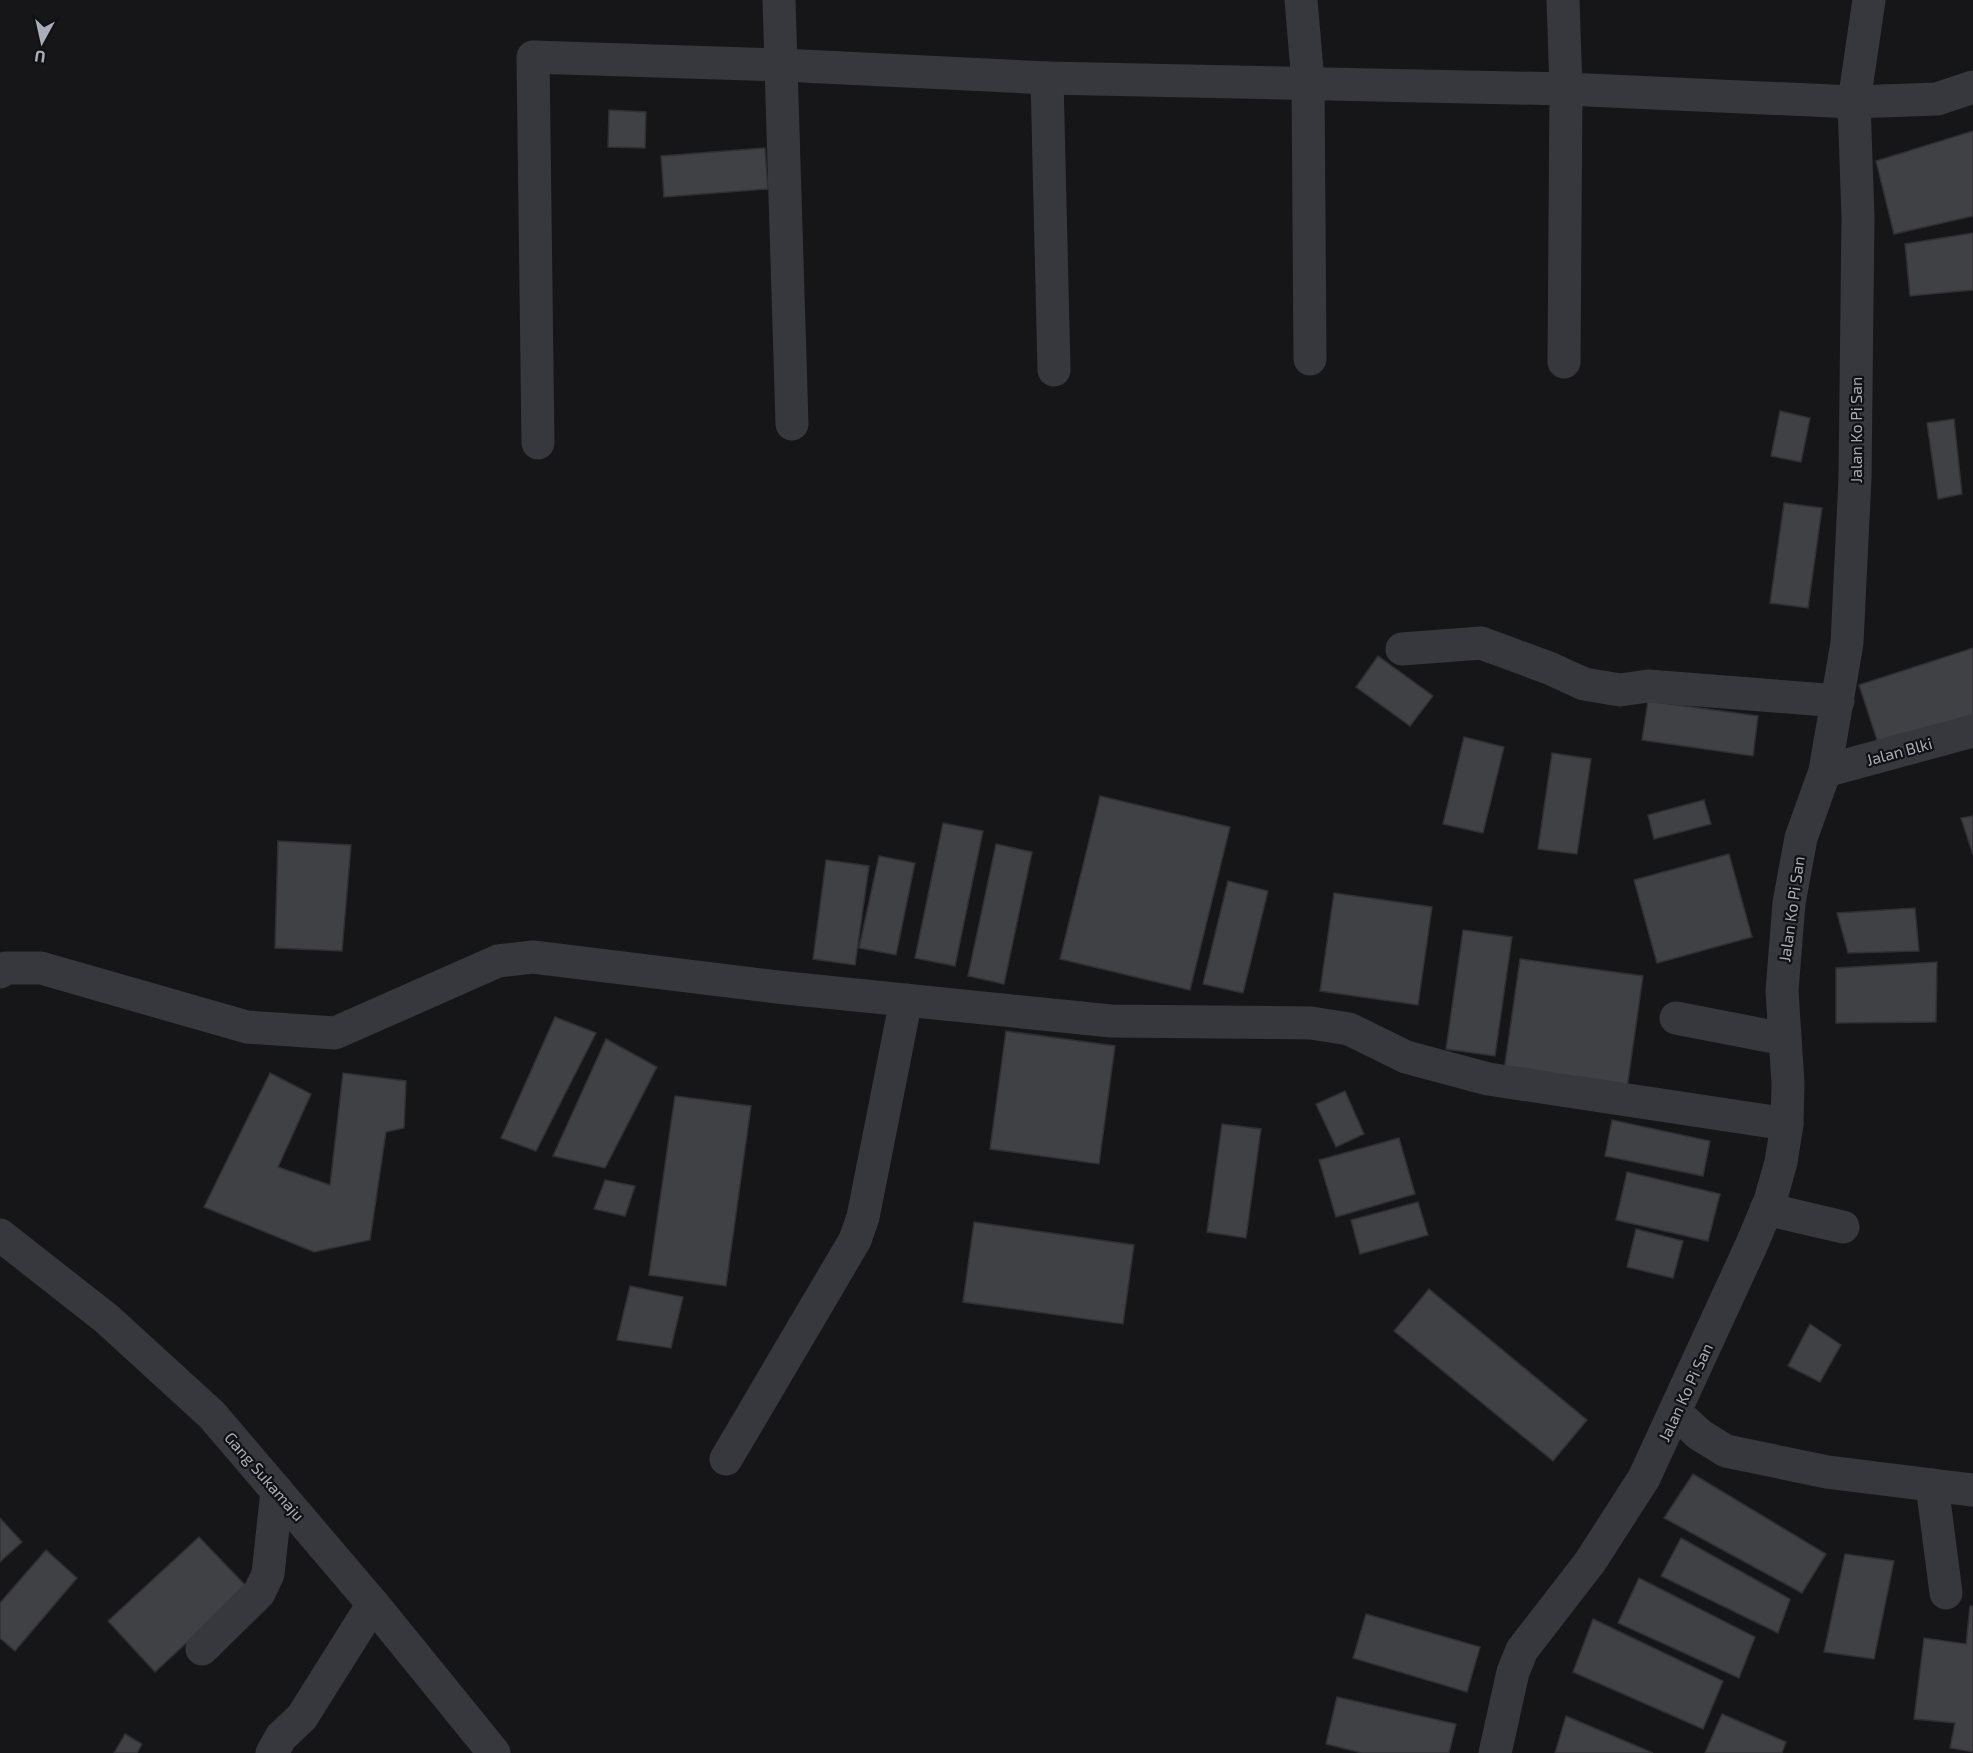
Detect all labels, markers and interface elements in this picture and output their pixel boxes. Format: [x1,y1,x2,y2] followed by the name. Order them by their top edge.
[12,12,72,72] north arrow
[33,47,47,68] text: U
[1846,377,1865,483] street label: Jalan Ko Pi San
[1864,733,1934,769] street label: Jalan Blki
[1774,855,1808,963] street label: Jalan Ko Pi San
[1654,1340,1716,1444] street label: Jalan Ko Pi San
[220,1428,309,1525] street label: Gang Sukamaju

